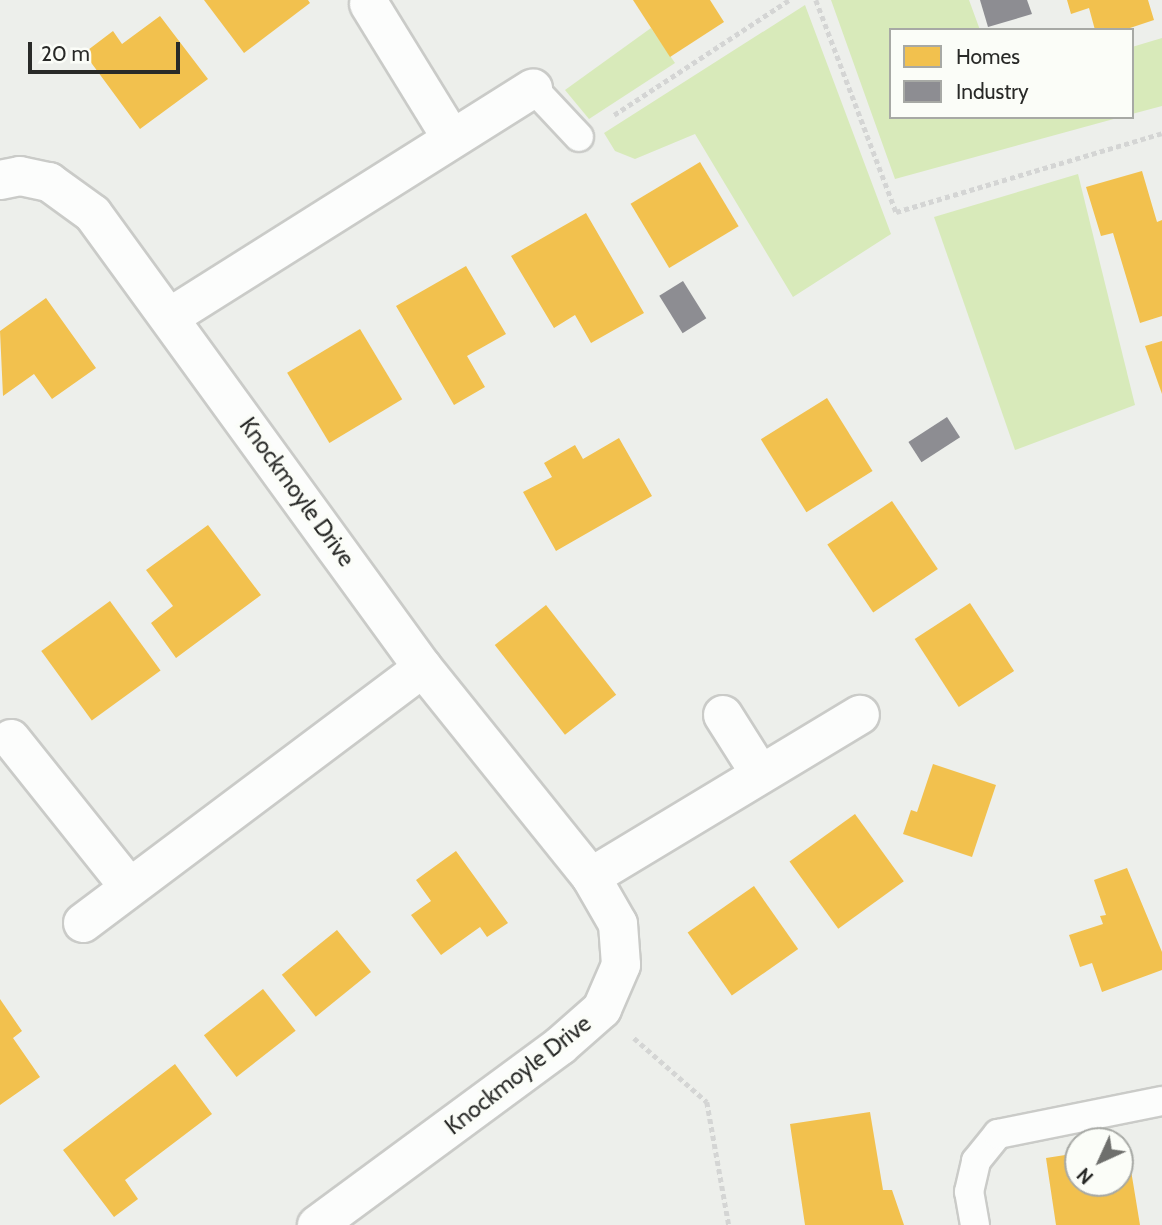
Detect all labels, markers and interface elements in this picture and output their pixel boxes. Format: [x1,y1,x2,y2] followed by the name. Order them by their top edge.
[32,28,184,72] scale bar
[889,28,1134,119] legend
[41,41,90,66] text: 20 m
[956,44,1020,69] text: Homes
[956,79,1029,104] text: Industry
[234,412,360,572] street label: Knockmoyle Drive
[440,1010,596,1140] street label: Knockmoyle Drive
[1064,1127,1134,1197] north arrow
[1072,1163,1098,1189] text: N

